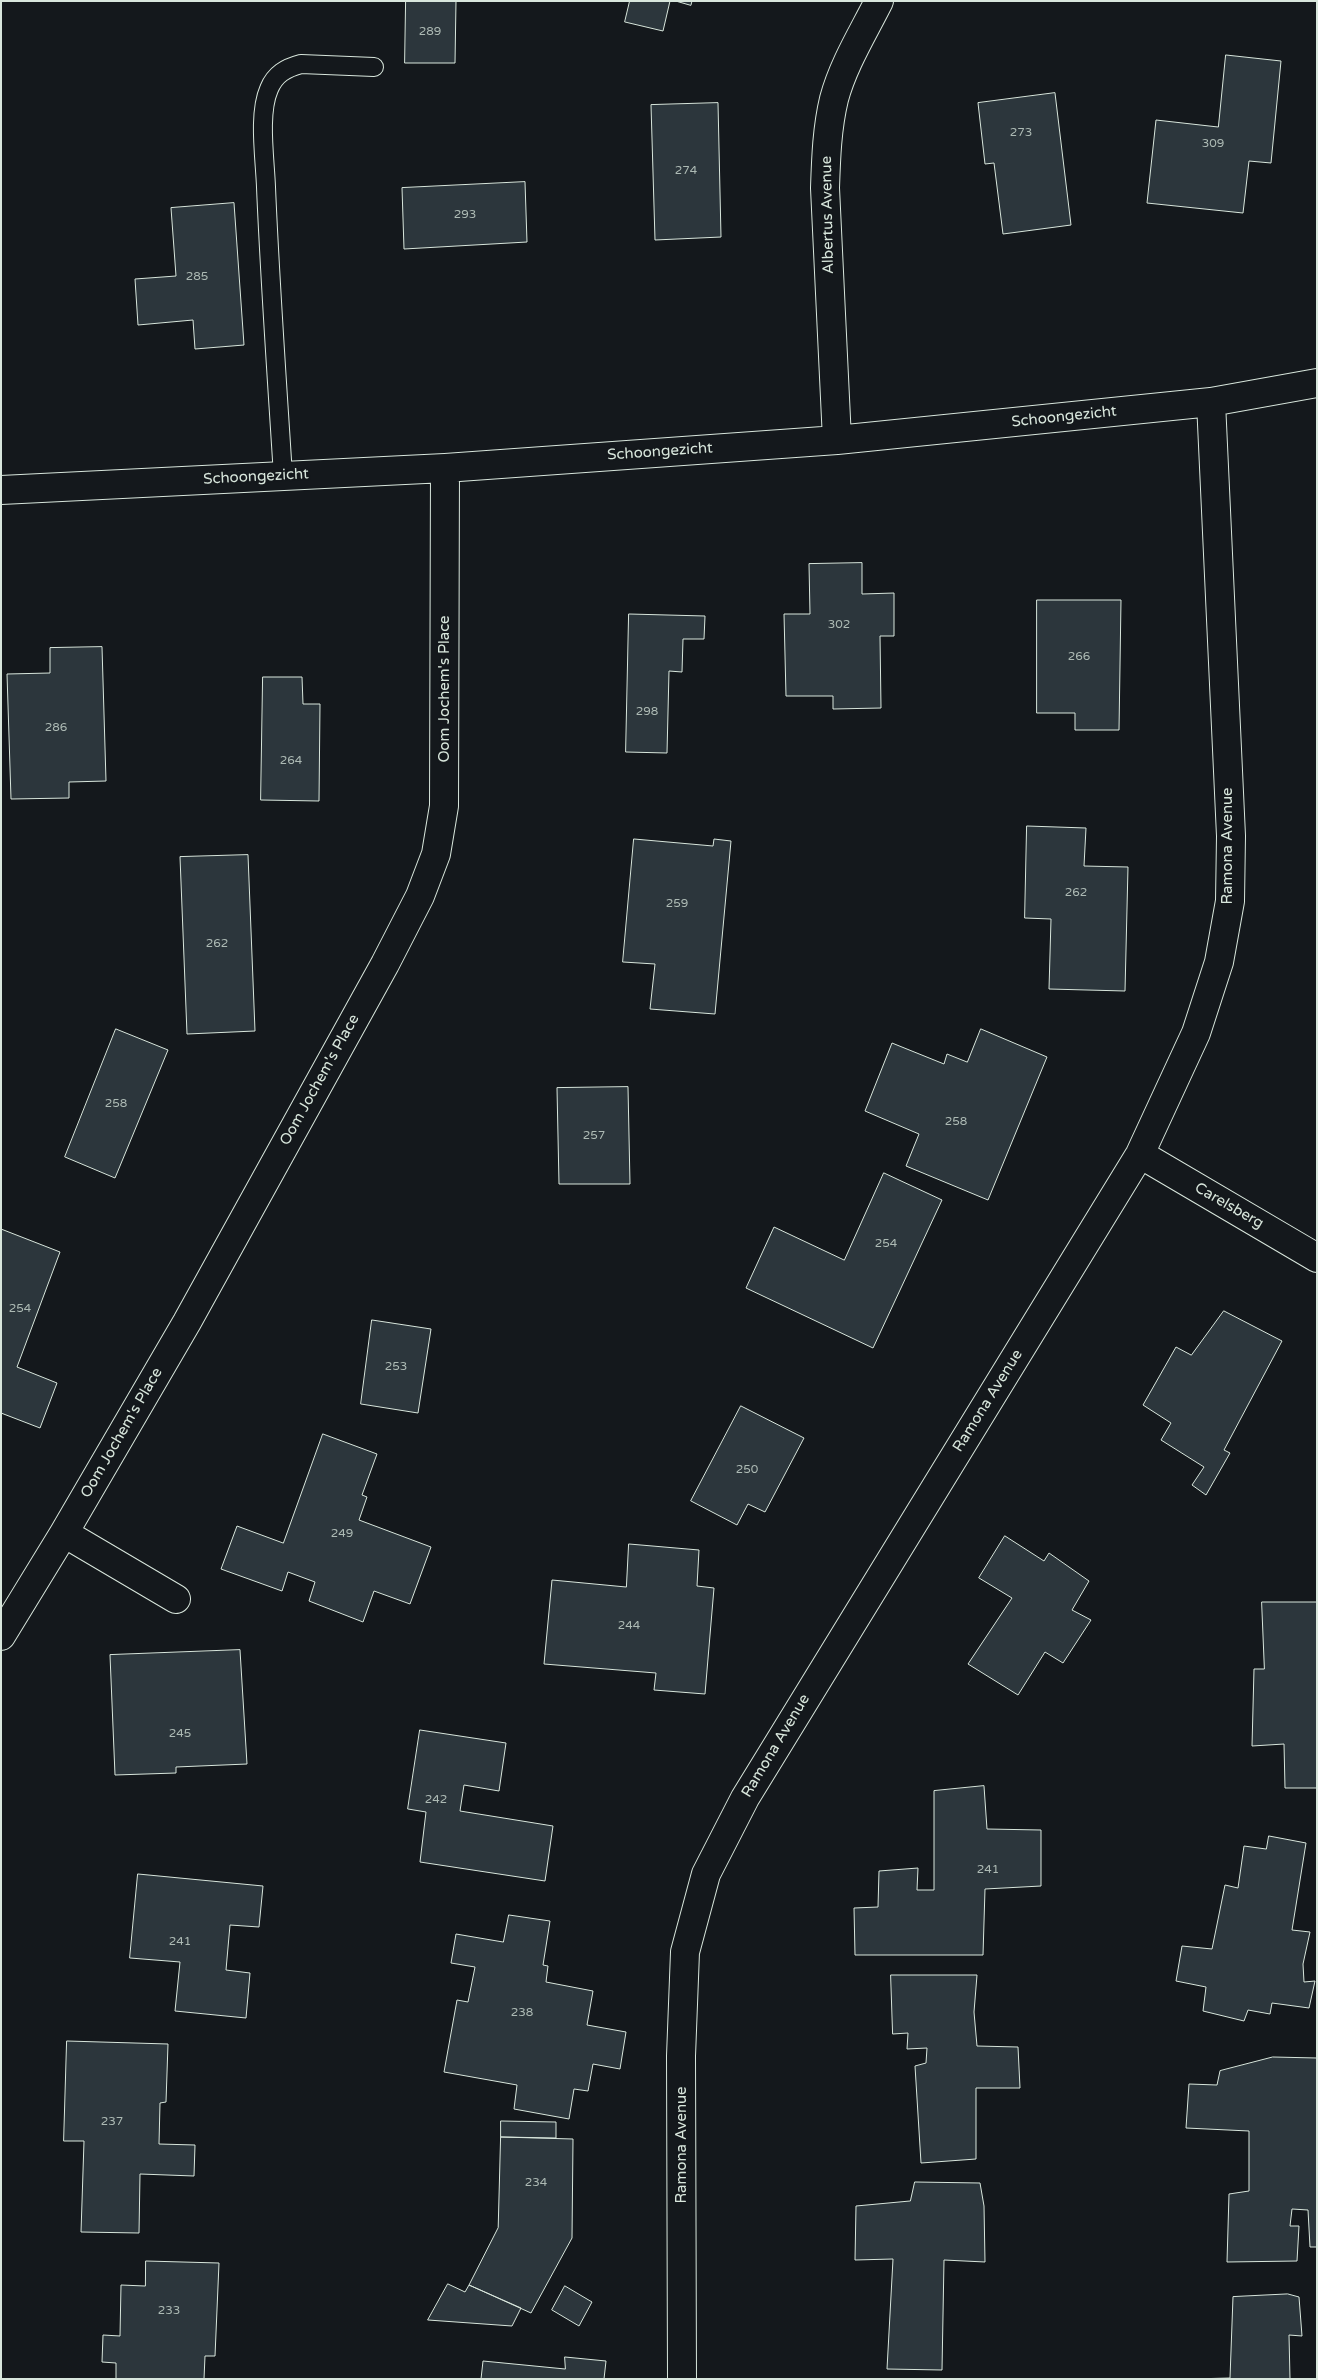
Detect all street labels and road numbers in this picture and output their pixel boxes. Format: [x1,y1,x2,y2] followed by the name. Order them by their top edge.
[818,156,838,274] street label: Albertus Avenue
[1011,403,1117,431] street label: Schoongezicht
[607,439,713,465] street label: Schoongezicht
[203,465,309,489] street label: Schoongezicht
[436,615,454,763] street label: Oom Jochem's Place
[1219,787,1237,905] street label: Ramona Avenue
[276,1011,364,1149] street label: Oom Jochem's Place
[1191,1179,1267,1233] street label: Carelsberg
[949,1347,1027,1455] street label: Ramona Avenue
[77,1365,167,1501] street label: Oom Jochem's Place
[738,1691,814,1801] street label: Ramona Avenue
[673,2086,691,2204] street label: Ramona Avenue

